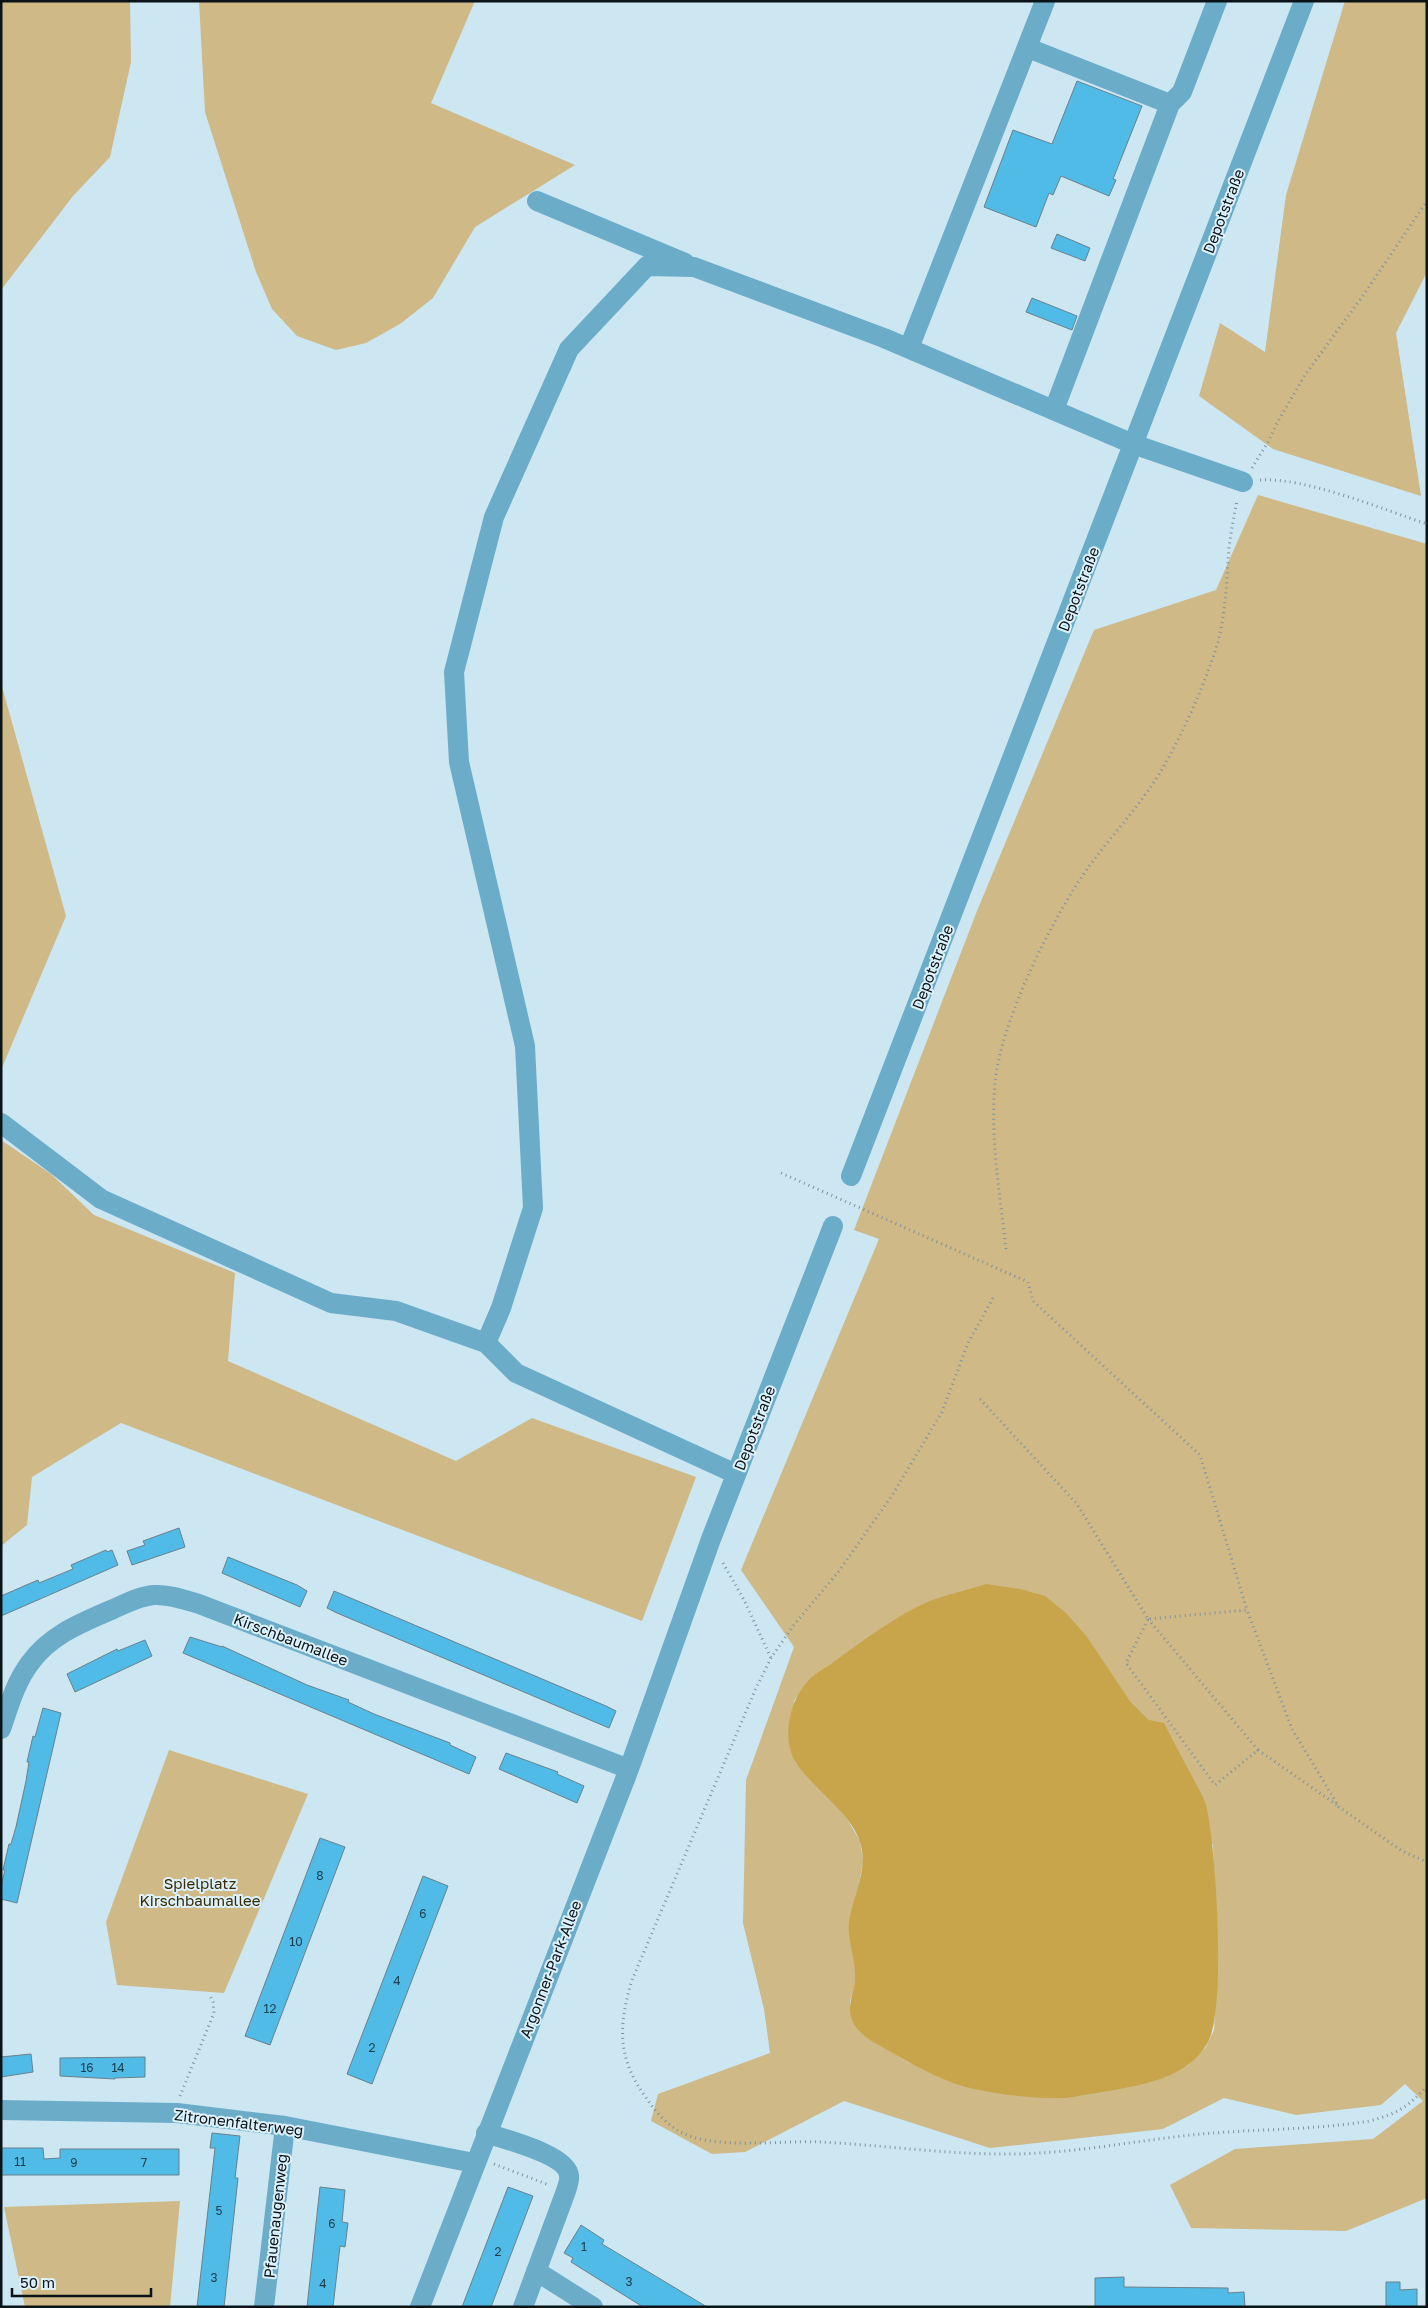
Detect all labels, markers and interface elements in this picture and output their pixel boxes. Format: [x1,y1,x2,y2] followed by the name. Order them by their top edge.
[1199,166,1247,256] street label: Depotstraße
[1054,544,1102,634] street label: Depotstraße
[908,922,956,1012] street label: Depotstraße
[730,1383,778,1473] street label: Depotstraße
[231,1609,351,1669] street label: Kirschbaumallee
[316,1868,324,1883] house number: 8
[140,1874,261,1909] park label: Spielplatz Kirschbaumallee
[515,1897,585,2040] street label: Argonner-Park-Allee
[419,1906,427,1921] house number: 6
[289,1934,303,1949] house number: 10
[393,1973,401,1988] house number: 4
[264,2001,276,2016] house number: 12
[369,2040,376,2055] house number: 2
[80,2060,94,2075] house number: 16
[111,2060,125,2075] house number: 14
[173,2105,305,2139] street label: Zitronenfalterweg
[260,2153,290,2279] street label: Pfauenaugenweg
[14,2154,26,2169] house number: 11
[70,2155,78,2170] house number: 9
[141,2155,147,2170] house number: 7
[216,2203,223,2218] house number: 5
[328,2216,336,2231] house number: 6
[581,2239,587,2254] house number: 1
[495,2244,502,2259] house number: 2
[12,2266,151,2298] scale bar
[210,2270,218,2285] house number: 3
[20,2273,55,2291] text: 50 m
[625,2274,633,2289] house number: 3
[319,2276,327,2291] house number: 4

